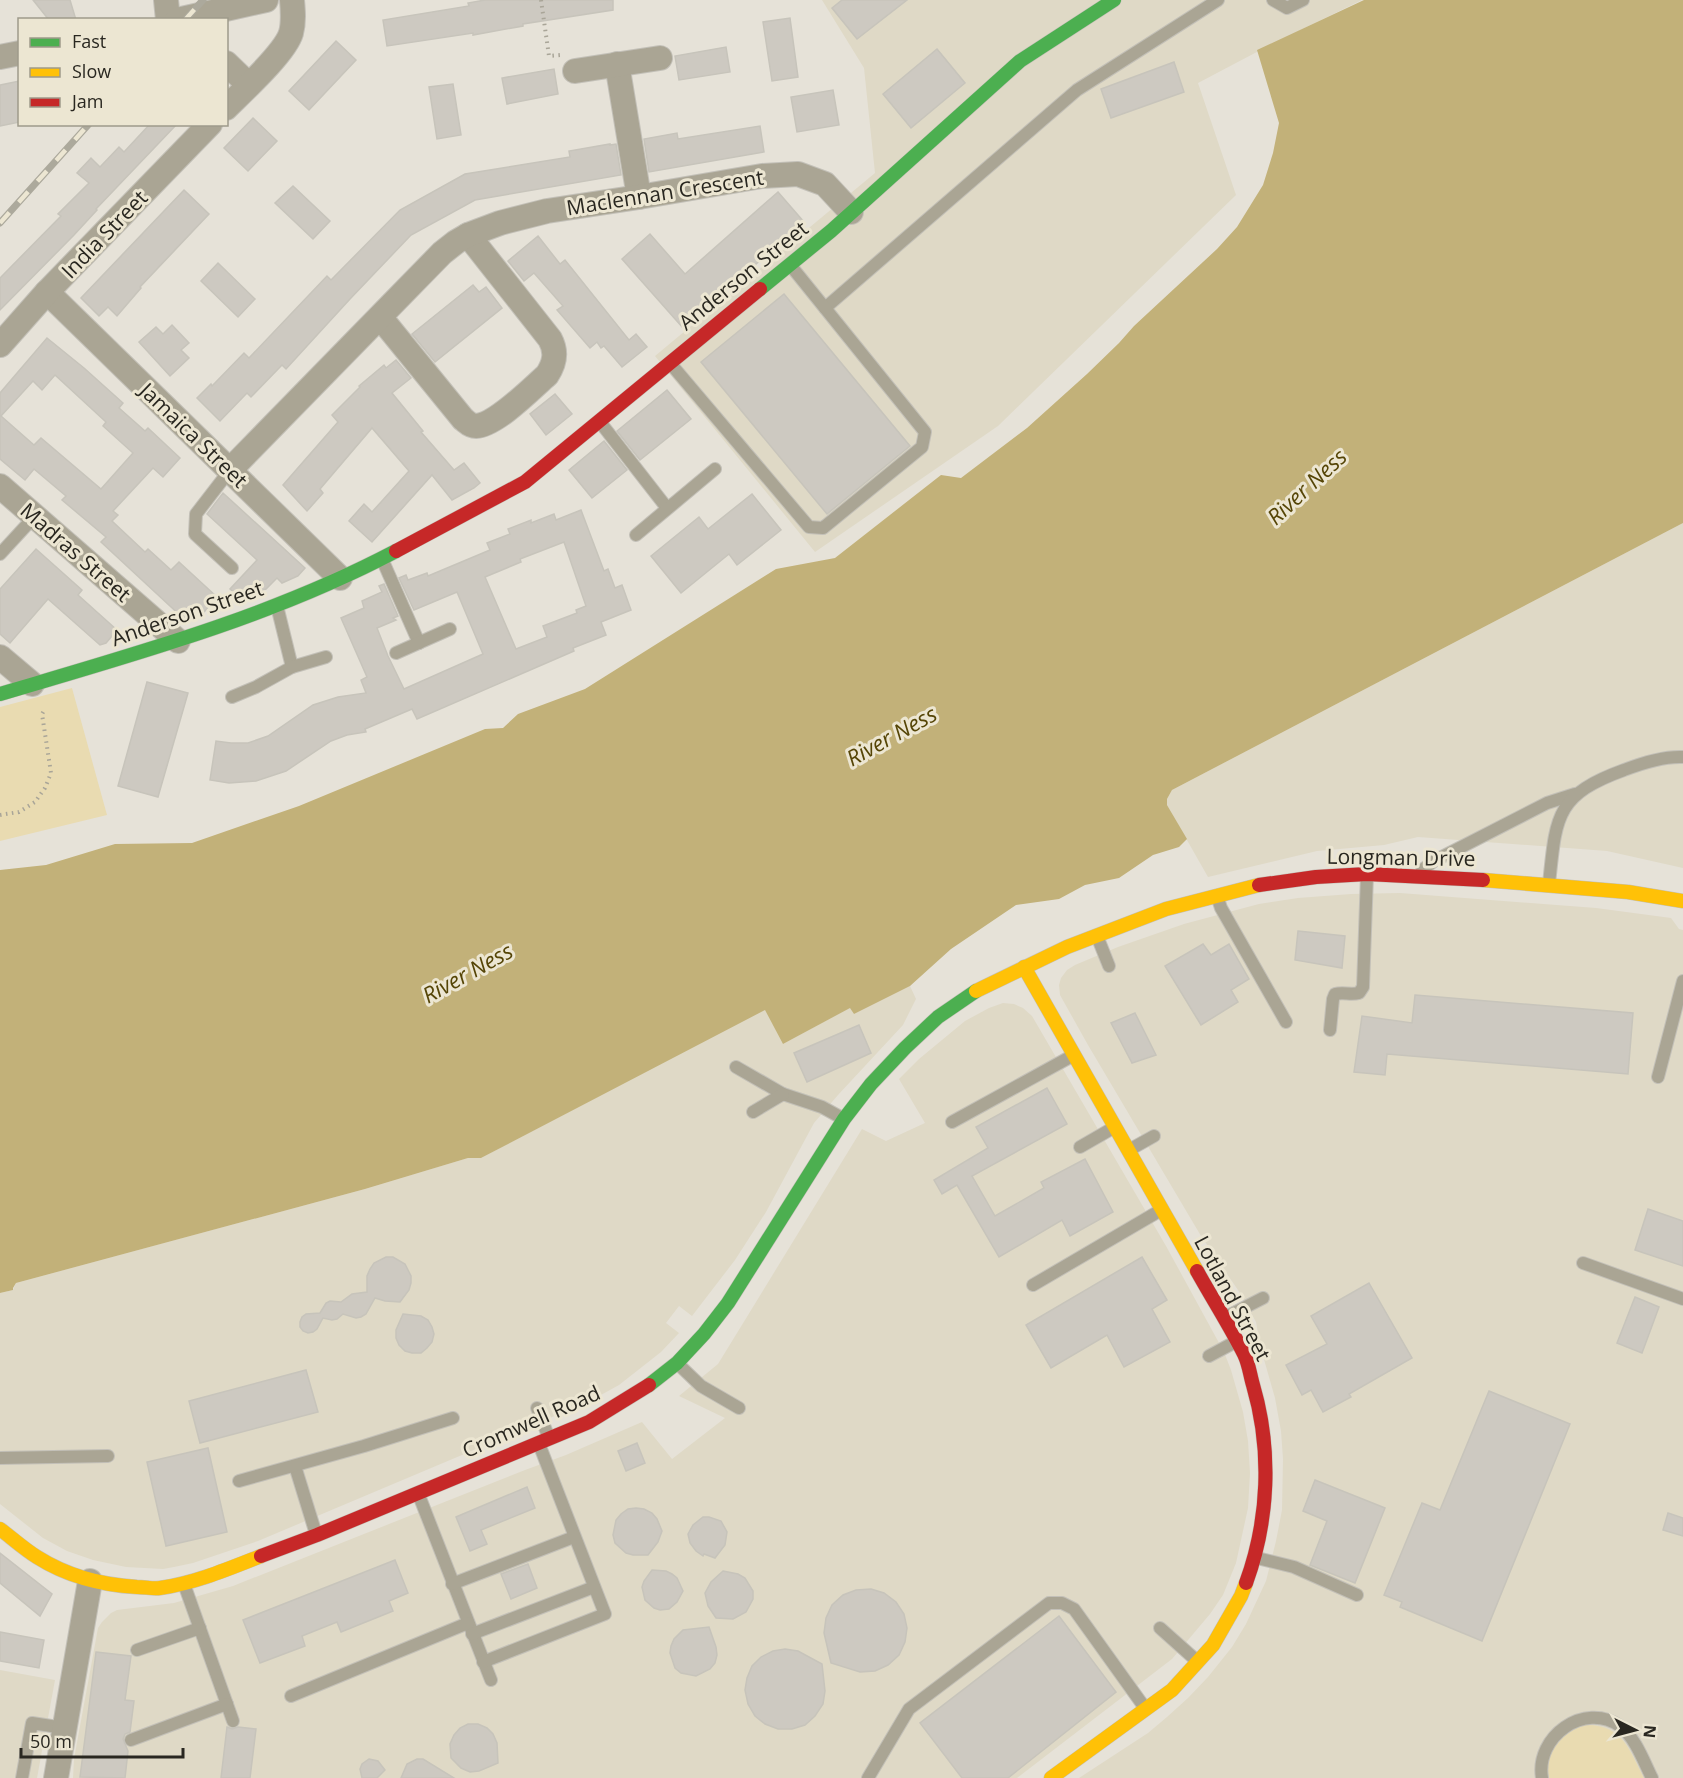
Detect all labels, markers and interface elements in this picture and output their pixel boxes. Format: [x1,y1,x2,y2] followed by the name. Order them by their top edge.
[18,18,228,126] legend
[72,29,106,53] text: Fast
[72,59,111,83] text: Slow
[70,89,104,113] text: Jam
[564,163,766,221] street label: Maclennan Crescent
[55,184,153,284] street label: India Street
[672,214,814,336] street label: Anderson Street
[133,375,254,494] street label: Jamaica Street
[1260,441,1353,531] water label: River Ness
[15,496,137,608] street label: Madras Street
[107,574,267,652] street label: Anderson Street
[840,698,942,772] water label: River Ness
[1326,842,1476,872] street label: Longman Drive
[416,935,518,1009] water label: River Ness
[1188,1231,1278,1365] street label: Lotland Street
[458,1378,604,1464] street label: Cromwell Road
[1605,1700,1665,1760] north arrow
[21,1721,183,1759] scale bar
[1638,1724,1662,1739] text: N
[30,1729,72,1753] text: 50 m

